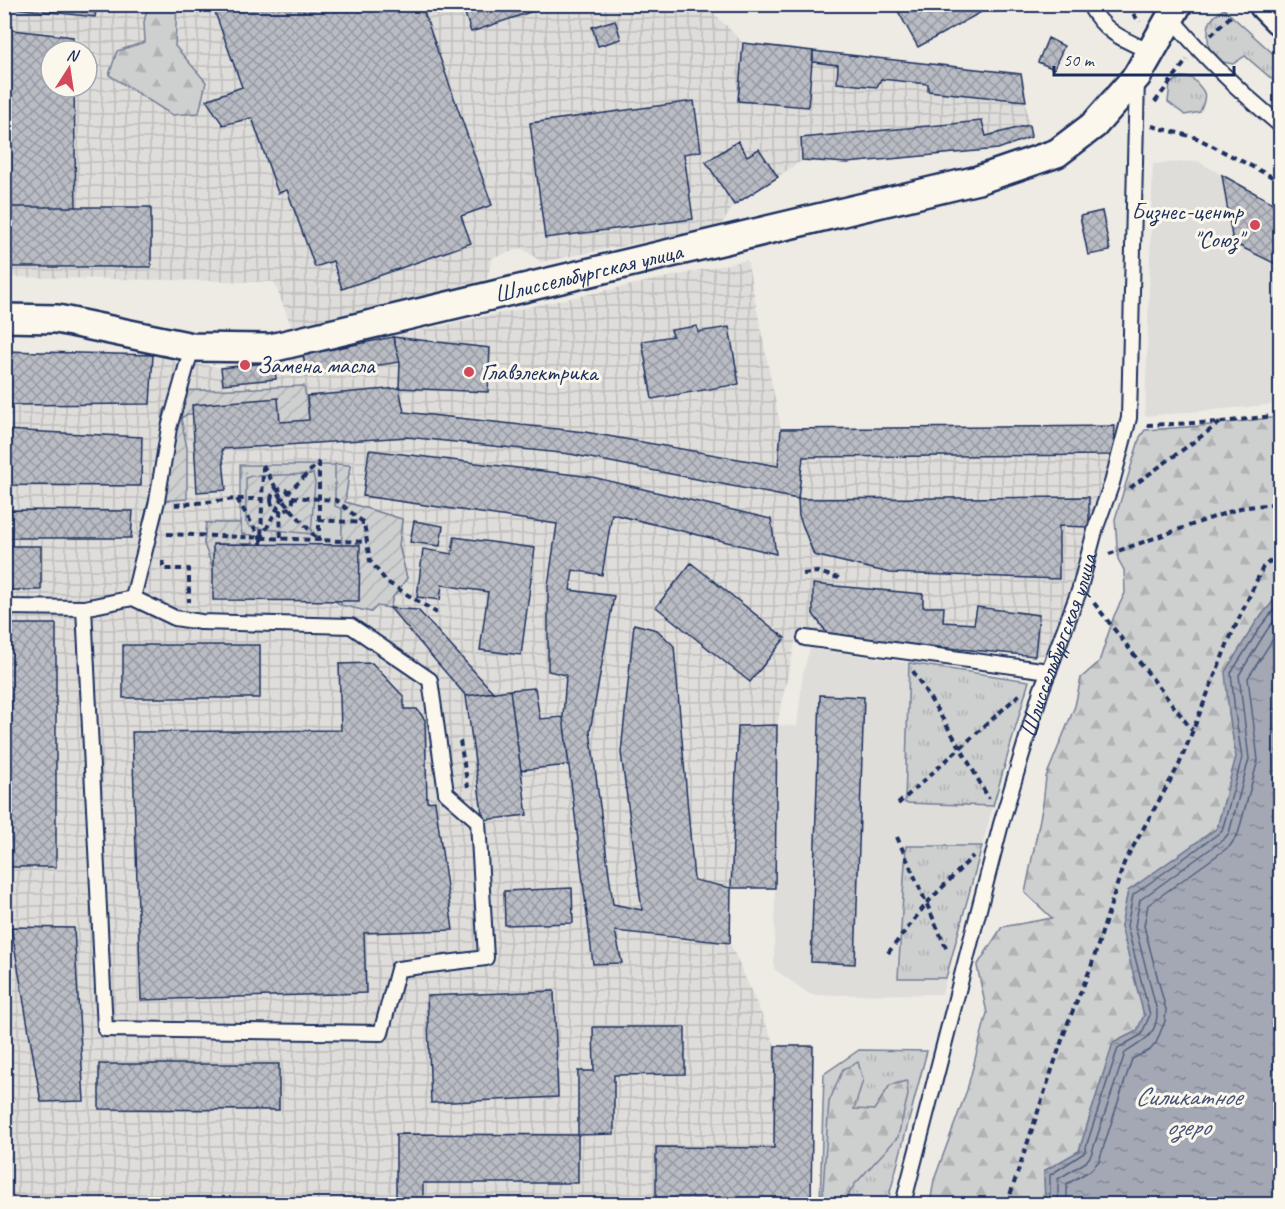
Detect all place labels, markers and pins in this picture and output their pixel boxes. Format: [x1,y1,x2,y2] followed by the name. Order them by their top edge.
[1131,196,1248,255] place label: Бизнес-центр "Союз"
[1248,218,1262,232] marker: Бизнес-центр "Союз"
[257,350,376,380] place label: Замена масла
[481,357,599,387] place label: Главэлектрика
[238,358,252,372] marker: Замена масла
[462,365,476,379] marker: Главэлектрика

